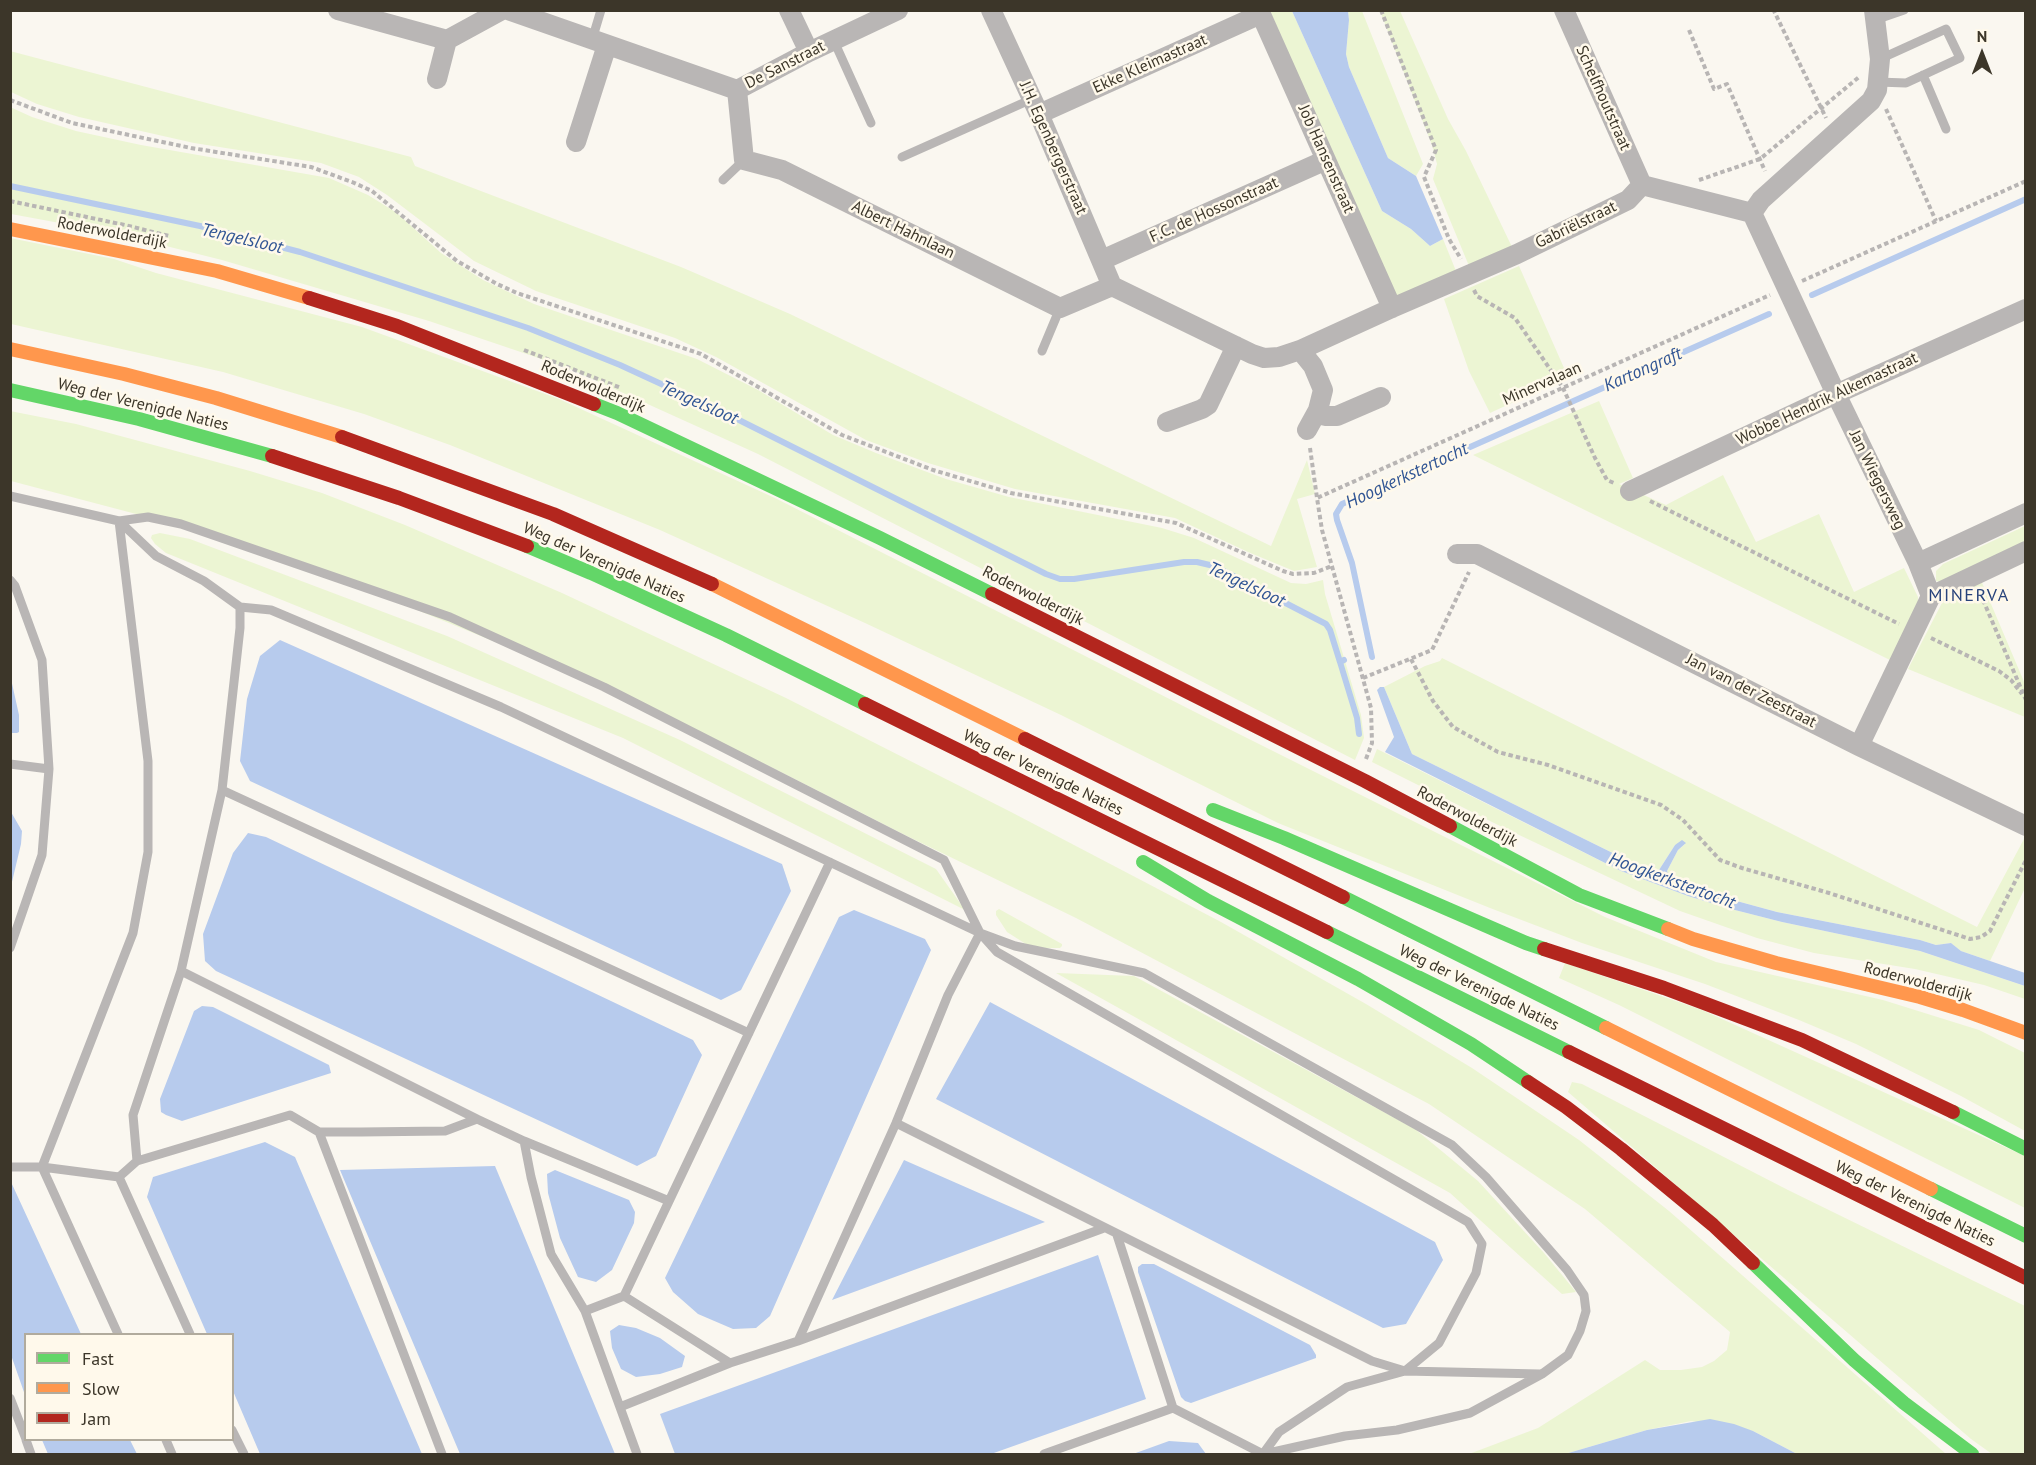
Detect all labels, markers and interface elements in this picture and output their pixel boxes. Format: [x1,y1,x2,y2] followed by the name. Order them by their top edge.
[1952,24,2012,84] north arrow
[1977,26,1987,46] text: N
[1090,30,1210,98] street label: Ekke Kleimastraat
[742,37,828,93] street label: De Sanstraat
[1571,43,1635,153] street label: Schelfhoutstraat
[1015,78,1091,218] street label: J.H. Egenbergerstraat
[1294,102,1358,216] street label: Job Hansenstraat
[1147,173,1281,247] street label: F.C. de Hossonstraat
[849,197,957,263] street label: Albert Hahnlaan
[1532,197,1620,253] street label: Gabriëlstraat
[56,213,168,253] street label: Roderwolderdijk
[199,219,285,259] water label: Tengelsloot
[1601,343,1685,397] water label: Kartongraft
[1733,348,1921,450] street label: Wobbe Hendrik Alkemastraat
[538,356,648,418] street label: Roderwolderdijk
[1500,358,1584,410] street label: Minervalaan
[55,374,231,436] street label: Weg der Verenigde Naties
[657,376,741,430] water label: Tengelsloot
[1845,427,1909,533] street label: Jan Wiegersweg
[1342,438,1472,514] water label: Hoogkerkstertocht
[520,519,688,607] street label: Weg der Verenigde Naties
[1204,558,1288,612] water label: Tengelsloot
[979,562,1087,630] street label: Roderwolderdijk
[1928,585,2010,607] district label: MINERVA
[1683,650,1819,732] street label: Jan van der Zeestraat
[960,726,1126,820] street label: Weg der Verenigde Naties
[1413,782,1521,852] street label: Roderwolderdijk
[1606,848,1738,914] water label: Hoogkerkstertocht
[1396,941,1562,1035] street label: Weg der Verenigde Naties
[1862,958,1974,1006] street label: Roderwolderdijk
[1832,1157,1998,1251] street label: Weg der Verenigde Naties
[24,1333,234,1441] legend
[82,1347,114,1370] text: Fast
[82,1377,120,1400] text: Slow
[82,1407,111,1430] text: Jam

